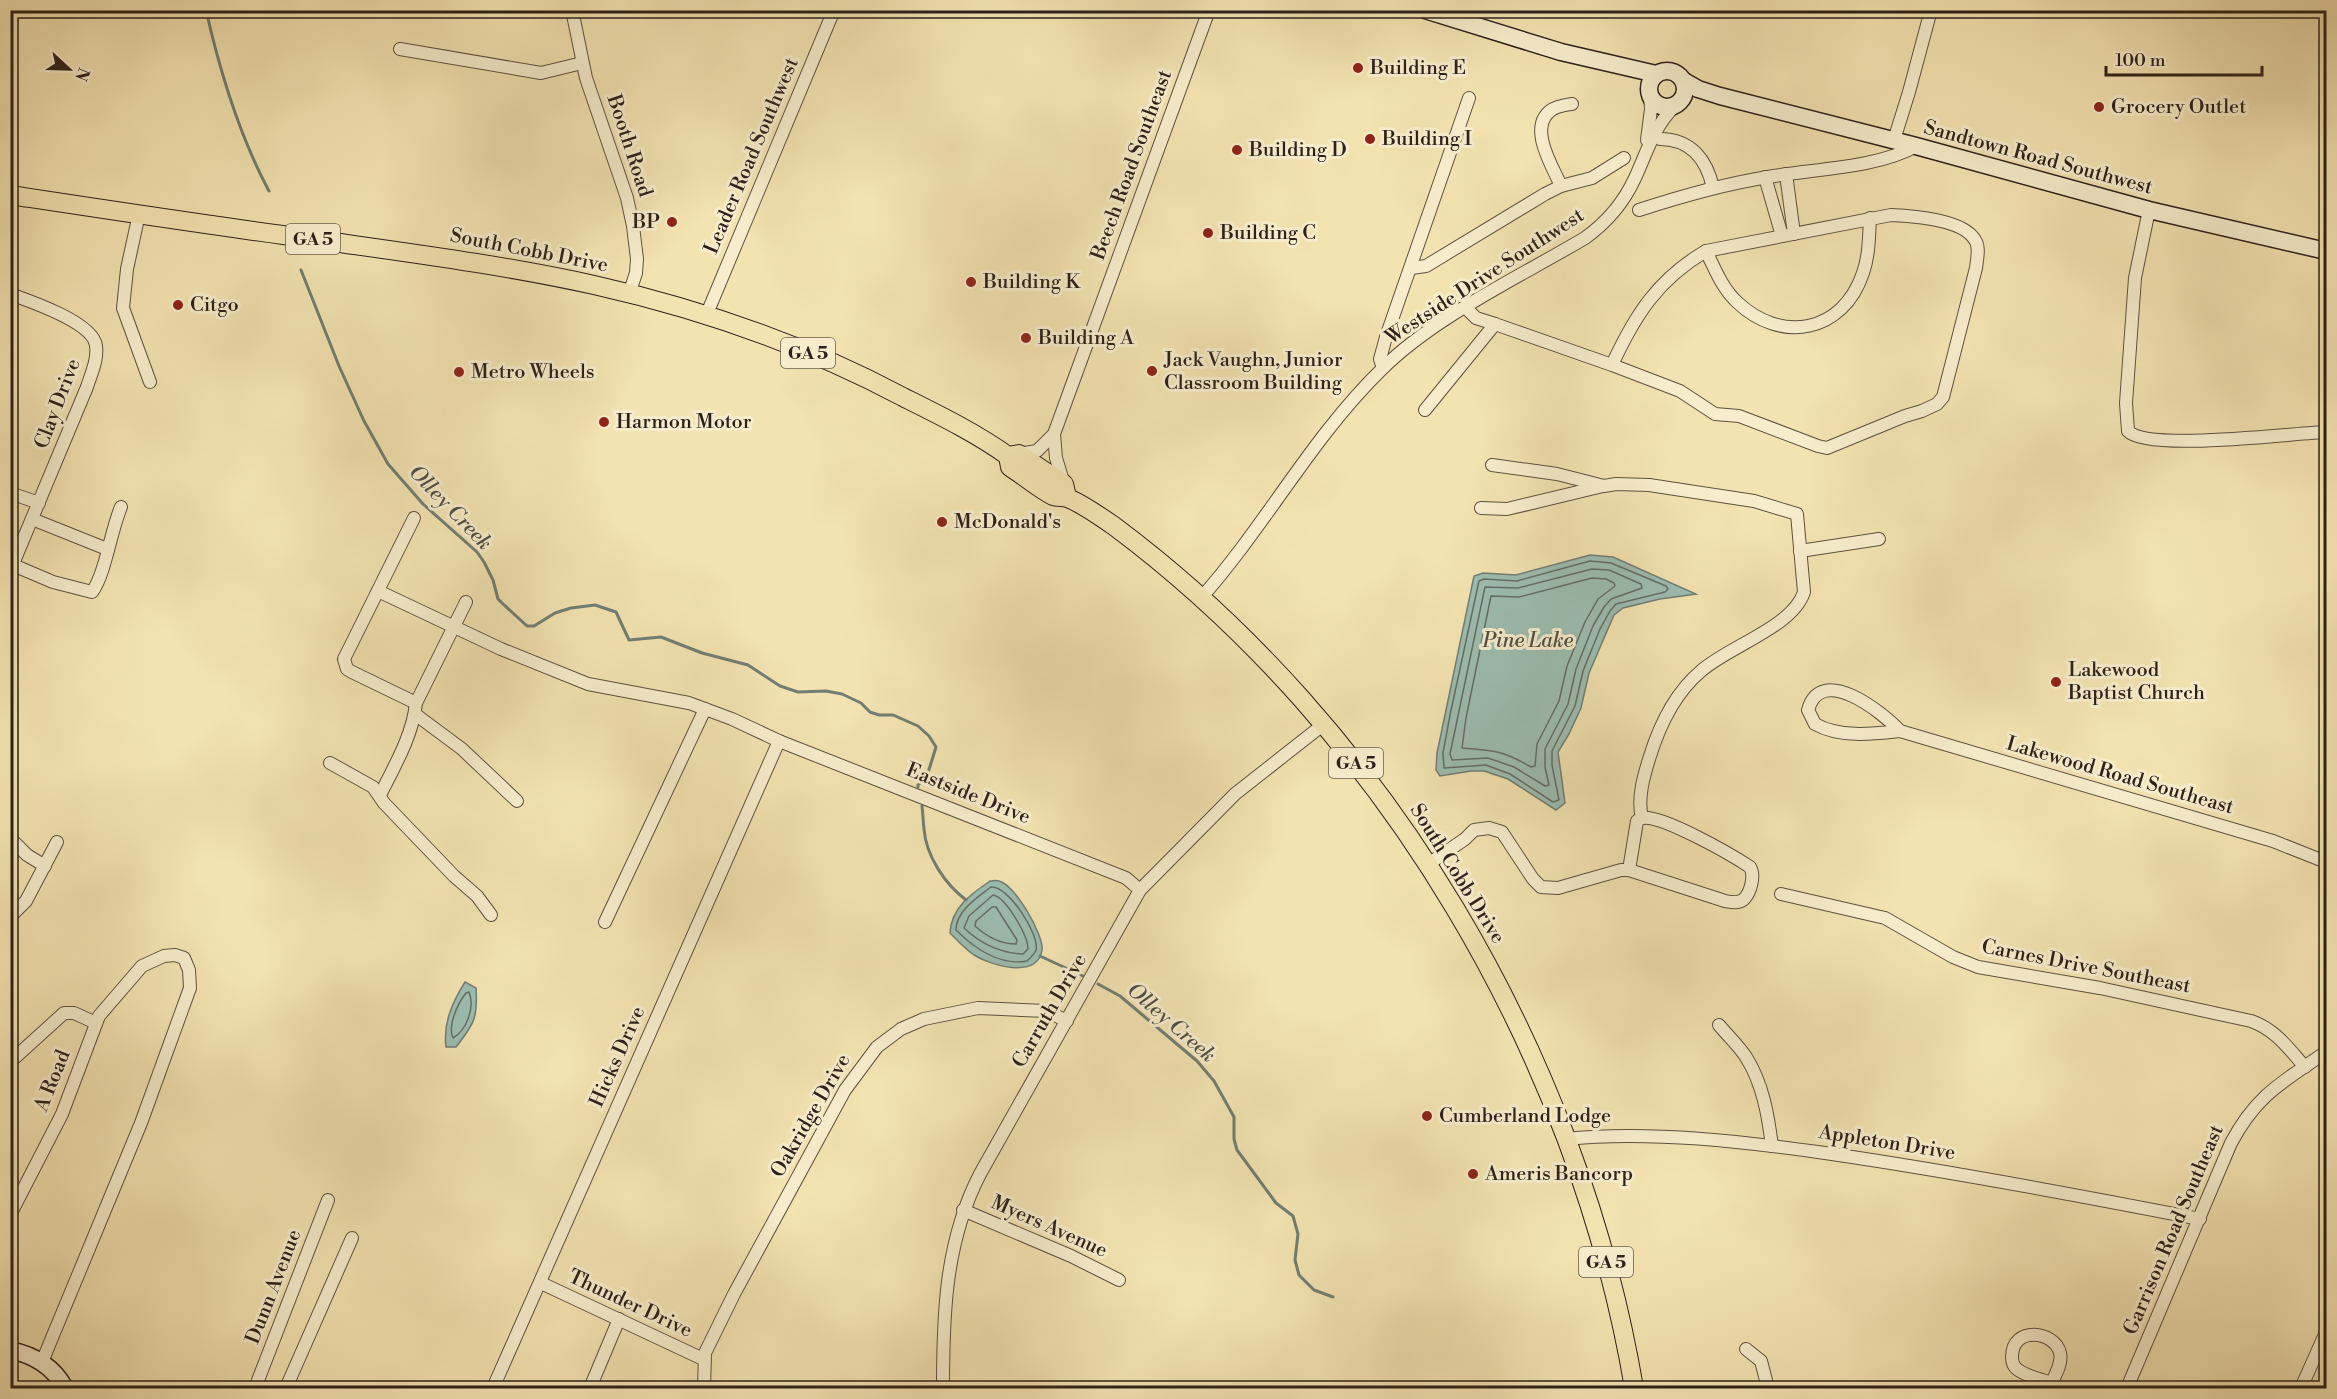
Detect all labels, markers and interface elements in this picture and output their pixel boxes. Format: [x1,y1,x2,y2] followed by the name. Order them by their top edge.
[39,39,99,99] north arrow
[2106,39,2262,77] scale bar
[2115,49,2166,72] text: 100 m
[699,54,805,258] street label: Leader Road Southwest
[1369,56,1466,81] place label: Building E
[1351,61,1365,75] marker: Building E
[70,65,94,84] text: N
[1086,67,1178,264] street label: Beech Road Southeast
[600,91,657,201] street label: Booth Road
[2111,95,2246,120] place label: Grocery Outlet
[2092,100,2106,114] marker: Grocery Outlet
[1921,115,2155,201] street label: Sandtown Road Southwest
[1381,127,1472,152] place label: Building I
[1363,132,1377,146] marker: Building I
[1248,138,1347,163] place label: Building D
[1230,143,1244,157] marker: Building D
[1380,203,1589,351] street label: Westside Drive Southwest
[631,210,660,235] place label: BP
[665,215,679,229] marker: BP
[1219,221,1316,246] place label: Building C
[448,223,610,279] street label: South Cobb Drive
[286,224,340,254] road number: GA 5
[1201,226,1215,240] marker: Building C
[982,270,1081,295] place label: Building K
[964,275,978,289] marker: Building K
[190,293,239,318] place label: Citgo
[171,298,185,312] marker: Citgo
[1037,326,1135,351] place label: Building A
[1019,331,1033,345] marker: Building A
[781,338,835,368] road number: GA 5
[1163,348,1343,396] place label: Jack Vaughn, Junior Classroom Building
[29,355,87,453] street label: Clay Drive
[471,360,595,385] place label: Metro Wheels
[1145,364,1159,378] marker: Jack Vaughn, Junior Classroom Building
[452,365,466,379] marker: Metro Wheels
[616,410,752,435] place label: Harmon Motor
[597,415,611,429] marker: Harmon Motor
[403,460,497,556] water label: Olley Creek
[954,510,1061,535] place label: McDonald's
[935,515,949,529] marker: McDonald's
[1482,628,1574,654] water label: Pine Lake
[2067,658,2205,706] place label: Lakewood Baptist Church
[2049,675,2063,689] marker: Lakewood Baptist Church
[2003,732,2237,820] street label: Lakewood Road Southeast
[1329,748,1383,778] road number: GA 5
[902,758,1034,830] street label: Eastside Drive
[1404,799,1510,949] street label: South Cobb Drive
[1979,934,2193,1000] street label: Carnes Drive Southeast
[1007,949,1093,1073] street label: Carruth Drive
[1121,978,1221,1068] water label: Olley Creek
[585,1003,651,1111] street label: Hicks Drive
[29,1046,77,1116] street label: A Road
[766,1050,856,1182] street label: Oakridge Drive
[1439,1104,1611,1129] place label: Cumberland Lodge
[1420,1109,1434,1123] marker: Cumberland Lodge
[1816,1120,1957,1166] street label: Appleton Drive
[2118,1121,2230,1339] street label: Garrison Road Southeast
[1484,1162,1633,1187] place label: Ameris Bancorp
[1466,1167,1480,1181] marker: Ameris Bancorp
[987,1190,1111,1264] street label: Myers Avenue
[241,1226,307,1348] street label: Dunn Avenue
[1579,1247,1633,1277] road number: GA 5
[564,1264,696,1344] street label: Thunder Drive

